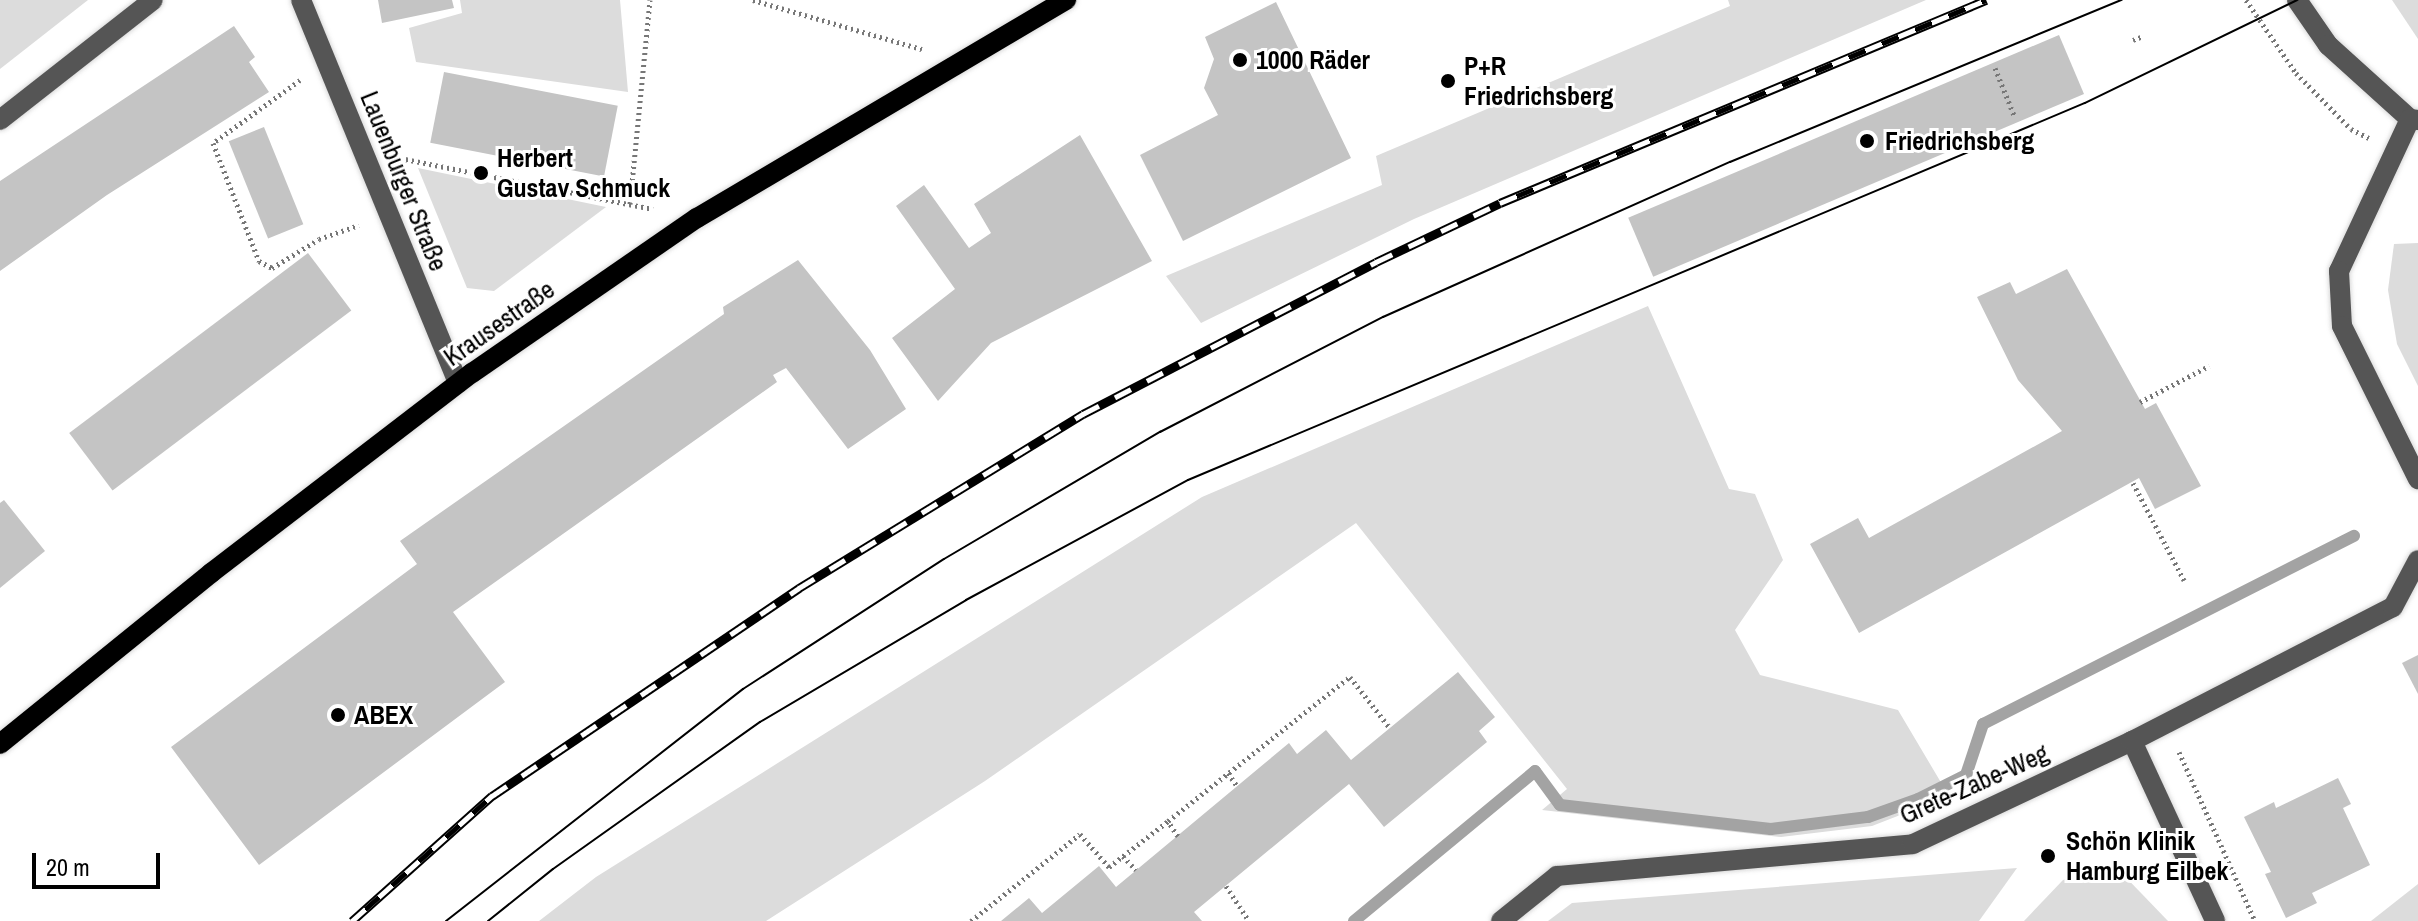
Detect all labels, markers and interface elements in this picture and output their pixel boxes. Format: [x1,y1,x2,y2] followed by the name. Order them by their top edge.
[1256,44,1370,76] place label: 1000 Räder
[1464,50,1613,112] place label: P+R Friedrichsberg
[1231,51,1249,69] marker: 1000 Räder
[1439,72,1457,90] marker: P+R Friedrichsberg
[354,87,454,275] street label: Lauenburger Straße
[1885,125,2034,157] place label: Friedrichsberg
[1856,130,1878,152] marker: Friedrichsberg
[497,142,670,204] place label: Herbert Gustav Schmuck
[472,164,490,182] marker: Herbert Gustav Schmuck
[438,274,560,372] street label: Krausestraße
[354,699,413,731] place label: ABEX
[329,706,347,724] marker: ABEX
[1895,737,2053,831] street label: Grete-Zabe-Weg
[2066,825,2228,886] place label: Schön Klinik Hamburg Eilbek
[36,837,164,887] scale bar
[2037,845,2059,867] marker: Schön Klinik Hamburg Eilbek
[46,851,90,883] text: 20 m

